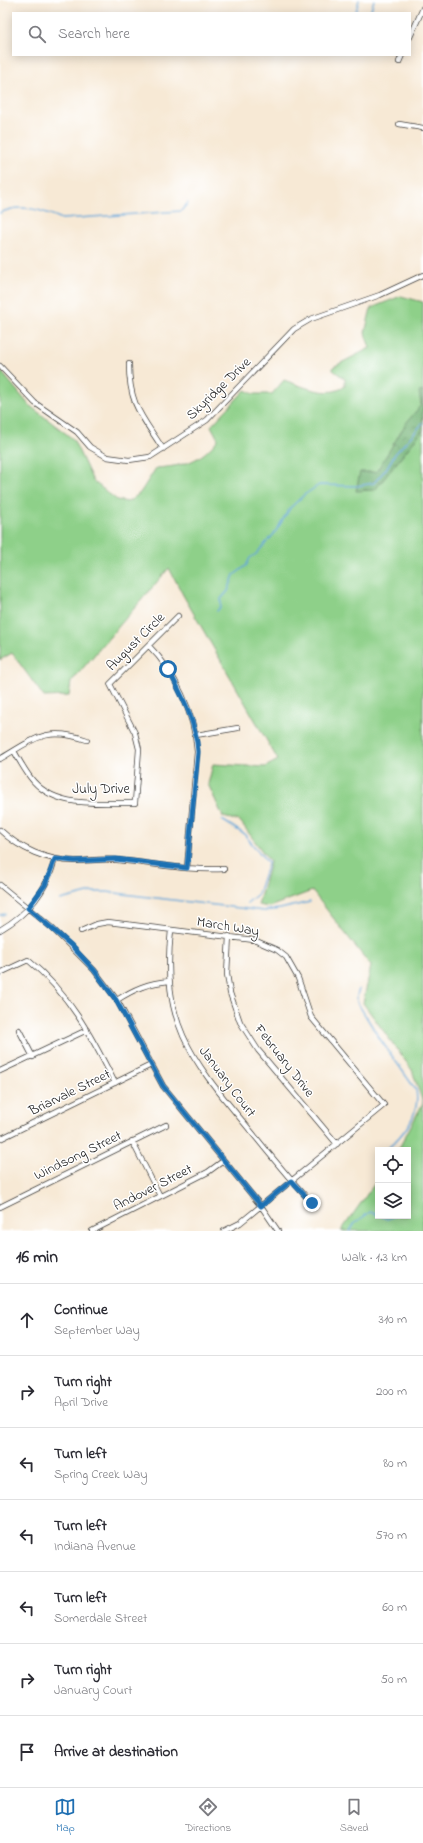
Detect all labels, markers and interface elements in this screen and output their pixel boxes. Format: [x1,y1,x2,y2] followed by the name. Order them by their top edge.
[12,12,411,56] search box
[26,23,48,45] icon: search
[58,23,130,45] text: Search here
[182,352,257,426] street label: Skyridge Drive
[102,607,171,677] street label: August Circle
[159,660,177,678] route start
[72,779,131,801] street label: July Drive
[195,912,261,943] street label: March Way
[247,1019,320,1103] street label: February Drive
[192,1042,261,1123] street label: January Court
[25,1064,115,1122] street label: Briarvale Street
[31,1126,126,1187] street label: Windsong Street
[375,1147,411,1219] map controls
[375,1147,411,1183] button: locate
[110,1159,196,1217] street label: Andover Street
[375,1183,411,1219] button: layers
[303,1194,321,1212] route end
[16,1245,58,1270] text: 16 min
[342,1248,407,1267] text: Walk · 1.3 km
[54,1299,108,1321] text: Continue
[16,1309,38,1331] icon: ahead
[379,1310,407,1329] text: 310 m
[54,1321,140,1340] text: September Way
[54,1371,112,1393] text: Turn right
[16,1381,38,1403] icon: right
[376,1382,407,1401] text: 200 m
[54,1393,108,1412] text: April Drive
[54,1443,107,1465] text: Turn left
[16,1453,38,1475] icon: left
[383,1454,407,1473] text: 80 m
[54,1465,147,1484] text: Spring Creek Way
[54,1515,107,1537] text: Turn left
[16,1525,38,1547] icon: left
[375,1526,407,1545] text: 570 m
[54,1537,136,1556] text: Indiana Avenue
[54,1587,107,1609] text: Turn left
[16,1597,38,1619] icon: left
[382,1598,407,1617] text: 60 m
[54,1609,147,1628] text: Somerdale Street
[54,1659,112,1681] text: Turn right
[16,1669,38,1691] icon: right
[381,1670,407,1689] text: 50 m
[54,1681,132,1700] text: January Court
[16,1741,38,1763] icon: arrive
[54,1741,178,1763] text: Arrive at destination
[54,1796,76,1836] tab: Map
[185,1796,231,1836] tab: Directions
[340,1796,369,1836] tab: Saved

